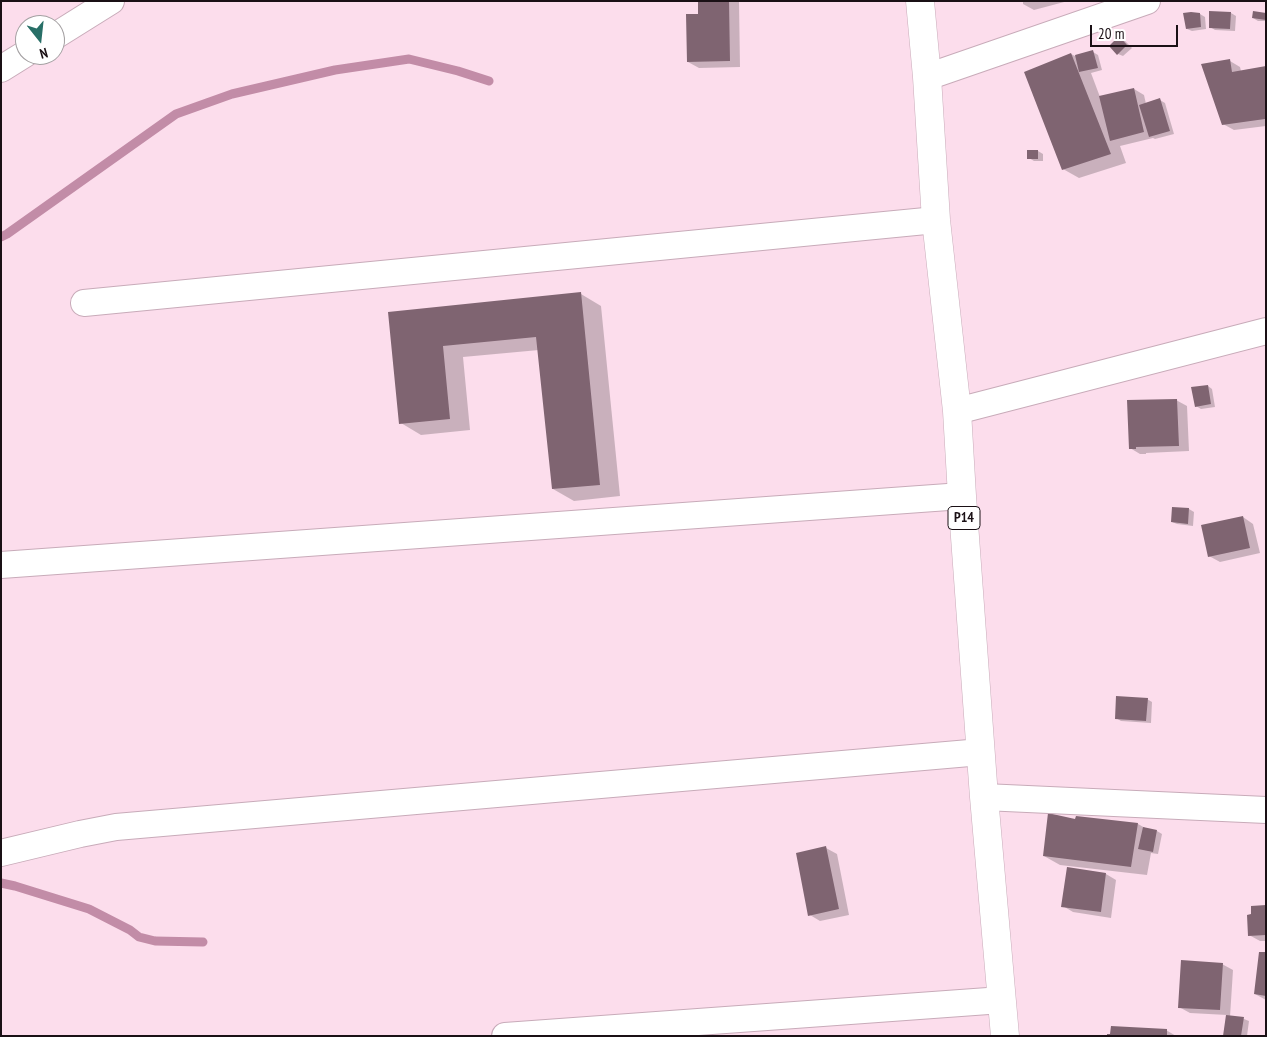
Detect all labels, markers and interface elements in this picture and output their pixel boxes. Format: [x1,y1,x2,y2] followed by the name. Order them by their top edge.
[15,15,65,65] north arrow
[1092,15,1180,47] scale bar
[1098,24,1124,43] text: 20 m
[38,44,50,63] text: N
[948,506,980,530] road number: P14

